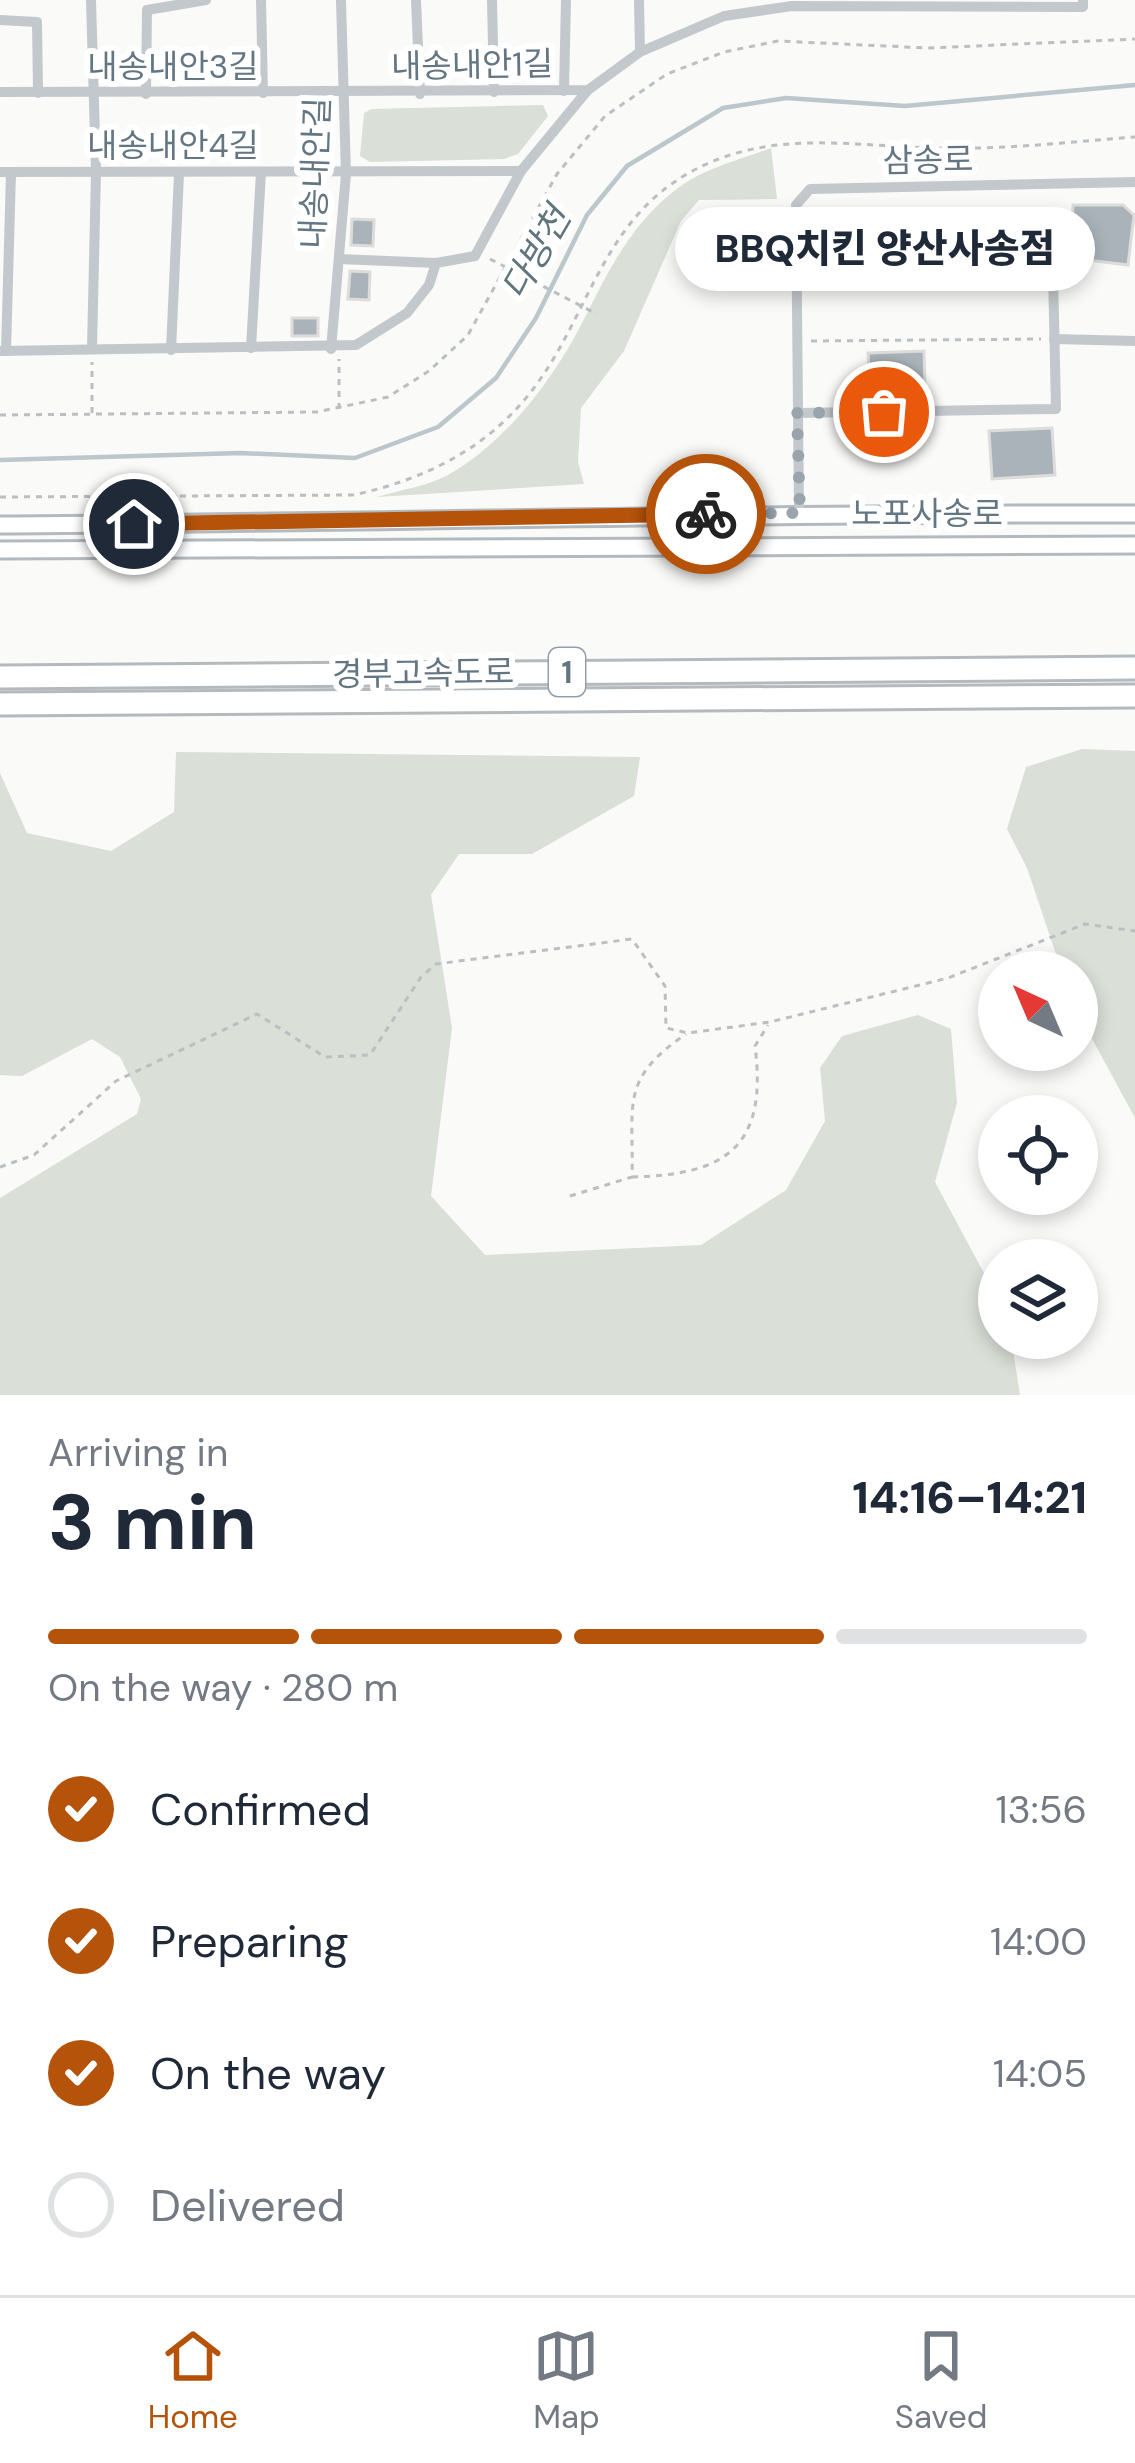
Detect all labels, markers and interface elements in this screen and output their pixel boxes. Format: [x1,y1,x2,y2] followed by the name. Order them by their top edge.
[391,42,553,88] street label: 내송내안1길
[87,45,259,88] street label: 내송내안3길
[291,96,339,250] street label: 내송내안길
[87,124,259,167] street label: 내송내안4길
[882,138,974,182] street label: 삼송로
[491,195,583,308] water label: 다방천
[674,208,1094,292] callout: BBQ치킨 양산사송점
[715,223,1055,274] text: BBQ치킨 양산사송점
[833,361,935,463] pin
[851,379,917,445] icon: bag
[646,454,766,574] courier
[83,473,185,575] pin
[673,481,739,547] icon: bike
[101,491,167,557] icon: home
[851,492,1003,535] street label: 노포사송로
[549,648,585,696] road number: 1
[332,650,514,696] street label: 경부고속도로
[978,951,1098,1071] north arrow
[978,951,1098,1359] map controls
[978,1095,1098,1215] button: locate
[978,1239,1098,1359] button: layers
[48,1427,228,1478] text: Arriving in
[852,1468,1087,1527] text: 14:16–14:21
[48,1472,257,1573] text: 3 min
[48,1662,398,1713] text: On the way · 280 m
[48,1776,114,1842] icon: check
[150,1780,371,1839] text: Confirmed
[996,1784,1087,1835] text: 13:56
[48,1908,114,1974] icon: check
[150,1912,349,1971] text: Preparing
[990,1916,1087,1967] text: 14:00
[48,2040,114,2106] icon: check
[150,2044,386,2103] text: On the way
[993,2048,1087,2099] text: 14:05
[150,2176,345,2235] text: Delivered
[148,2323,238,2438] tab: Home
[533,2323,600,2438] tab: Map
[895,2323,987,2438] tab: Saved

